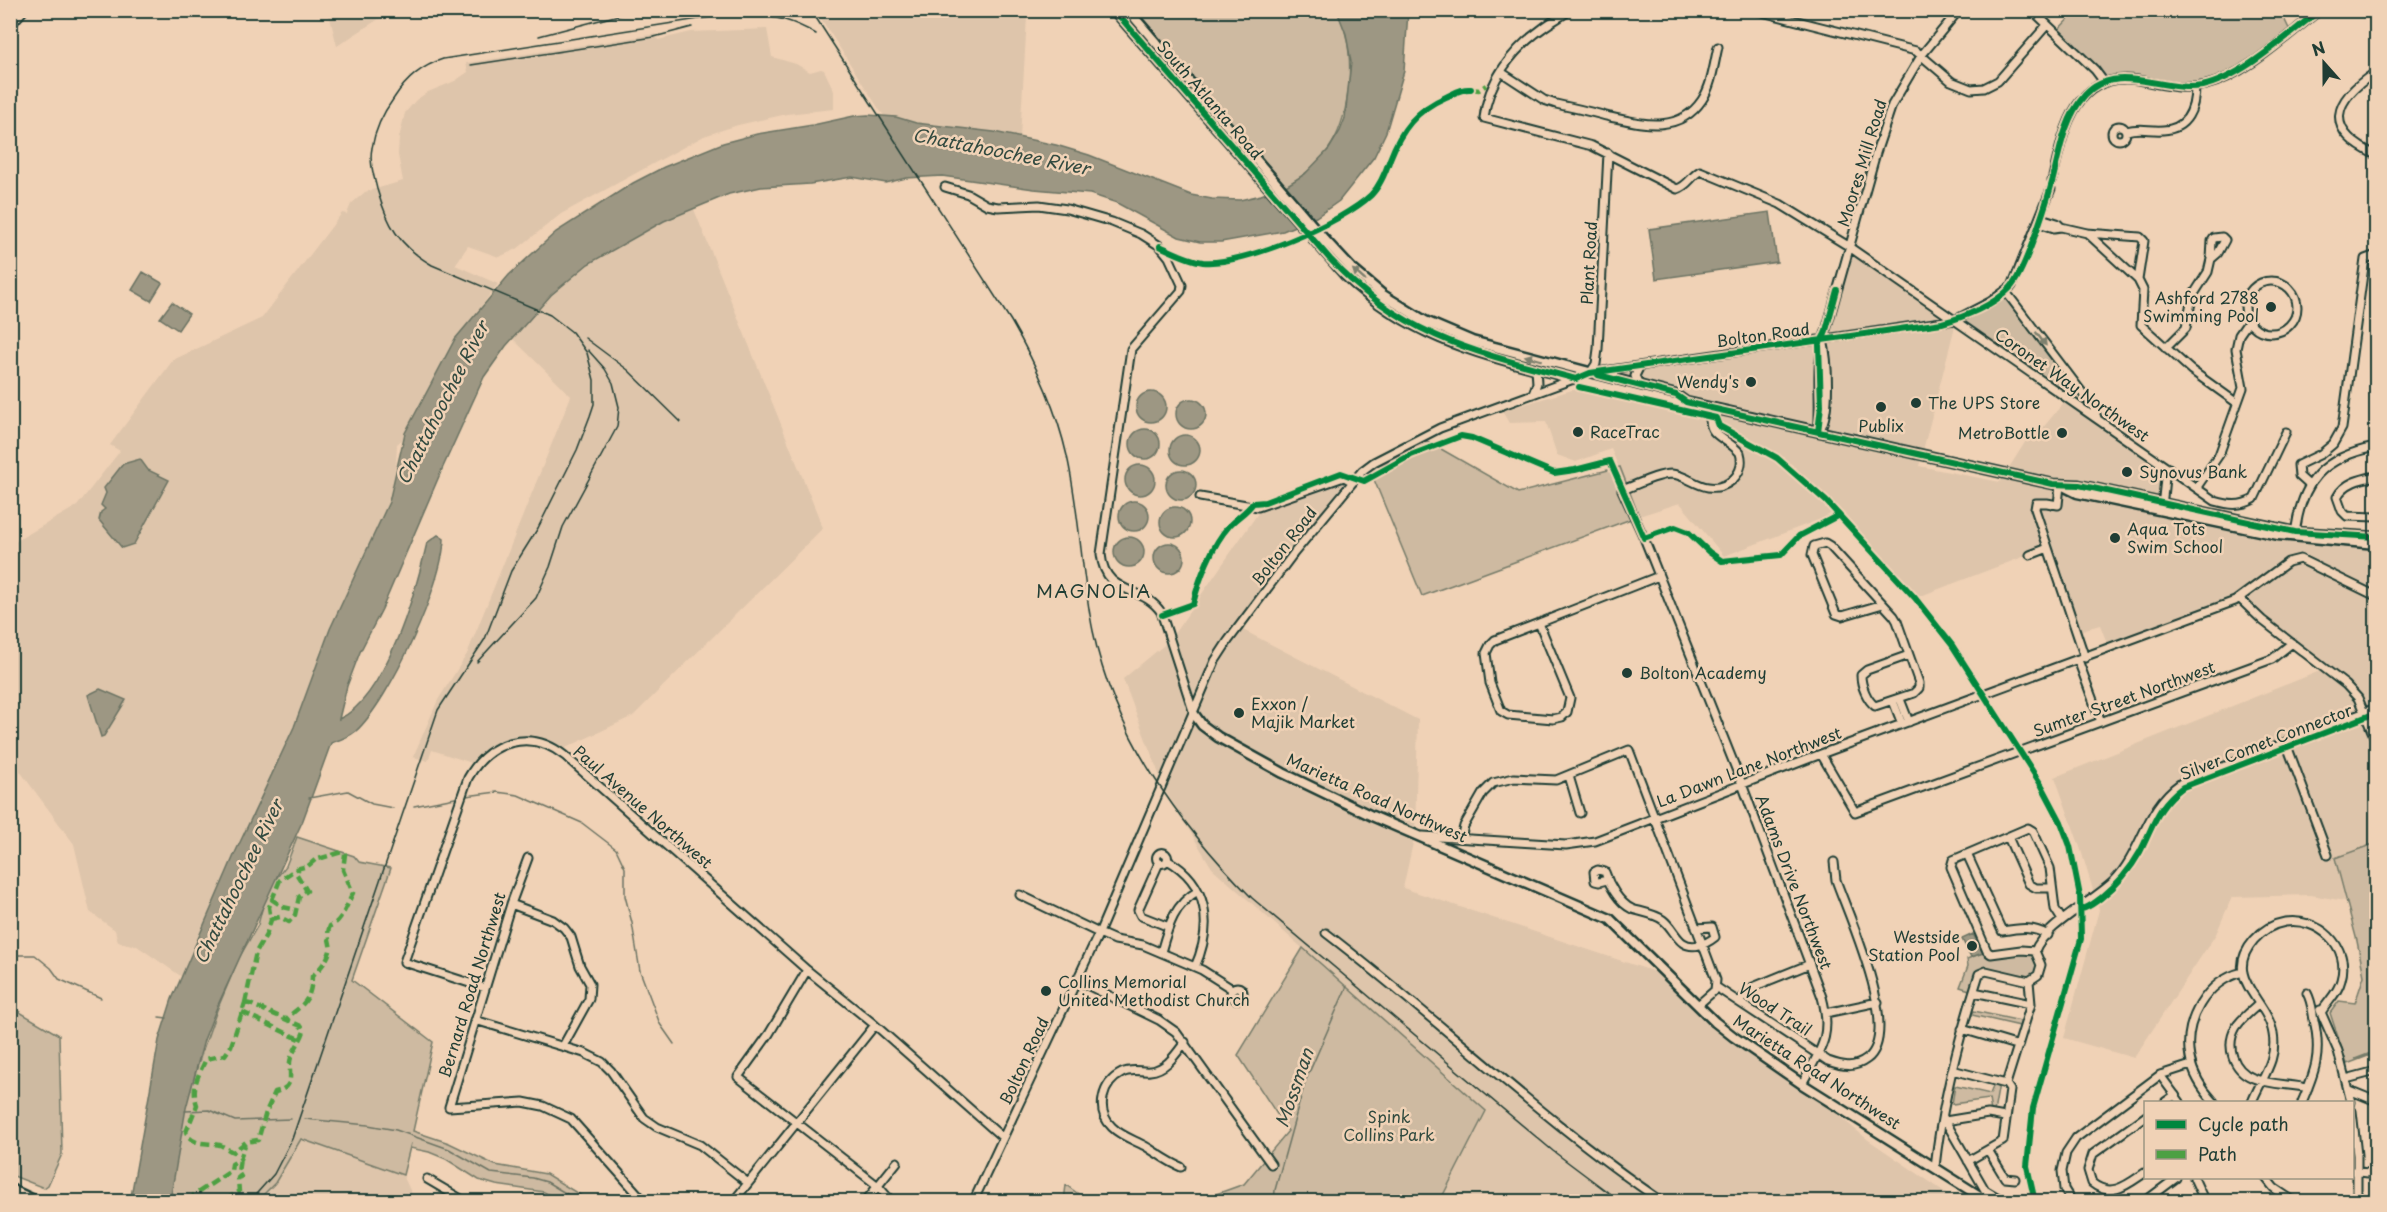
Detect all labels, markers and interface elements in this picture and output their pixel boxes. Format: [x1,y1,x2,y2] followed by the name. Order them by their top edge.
[2294,33,2354,93] north arrow
[1152,35,1269,164] street label: South Atlanta Road
[2308,35,2328,62] text: N
[1830,96,1892,229] street label: Moores Mill Road
[911,120,1095,181] water label: Chattahoochee River
[1574,221,1602,305] street label: Plant Road
[1352,269,1367,282] one-way arrow
[2143,285,2259,327] place label: Ashford 2788 Swimming Pool
[2264,300,2278,314] marker: Ashford 2788 Swimming Pool
[389,314,496,488] water label: Chattahoochee River
[1714,316,1811,352] street label: Bolton Road
[1990,322,2155,447] street label: Coronet Way Northwest
[2035,331,2047,346] one-way arrow
[1524,353,1542,363] one-way arrow
[1677,369,1739,393] place label: Wendy's
[1744,375,1758,389] marker: Wendy's
[1928,390,2040,414] place label: The UPS Store
[1909,396,1923,410] marker: The UPS Store
[1874,400,1888,414] marker: Publix
[1858,413,1904,437] place label: Publix
[1590,419,1660,443] place label: RaceTrac
[1958,420,2050,444] place label: MetroBottle
[1571,425,1585,439] marker: RaceTrac
[2055,426,2069,440] marker: MetroBottle
[2139,459,2248,483] place label: Synovus Bank
[2120,465,2134,479] marker: Synovus Bank
[1245,501,1322,590] street label: Bolton Road
[2127,516,2223,558] place label: Aqua Tots Swim School
[2108,531,2122,545] marker: Aqua Tots Swim School
[1036,577,1152,604] district label: MAGNOLIA
[2029,654,2218,742] street label: Sumter Street Northwest
[1639,660,1767,684] place label: Bolton Academy
[1620,666,1634,680] marker: Bolton Academy
[1251,691,1355,733] place label: Exxon / Majik Market
[2176,697,2356,785] street label: Silver Comet Connector
[1232,706,1246,720] marker: Exxon / Majik Market
[1653,720,1845,812] street label: La Dawn Lane Northwest
[569,739,719,874] street label: Paul Avenue Northwest
[1283,746,1471,848] street label: Marietta Road Northwest
[1750,791,1839,973] street label: Adams Drive Northwest
[186,792,290,968] water label: Chattahoochee River
[431,889,511,1080] street label: Bernard Road Northwest
[1868,924,1960,966] place label: Westside Station Pool
[1965,939,1979,953] marker: Westside Station Pool
[1058,969,1250,1011] place label: Collins Memorial United Methodist Church
[1734,975,1817,1041] street label: Wood Trail
[1039,984,1053,998] marker: Collins Memorial United Methodist Church
[1729,1008,1906,1134] street label: Marietta Road Northwest
[992,1013,1054,1108] street label: Bolton Road
[1267,1043,1320,1131] water label: Mossman
[2144,1101,2354,1179] legend
[1343,1104,1435,1146] park label: Spink Collins Park
[2198,1110,2289,1137] text: Cycle path
[2198,1140,2237,1167] text: Path

